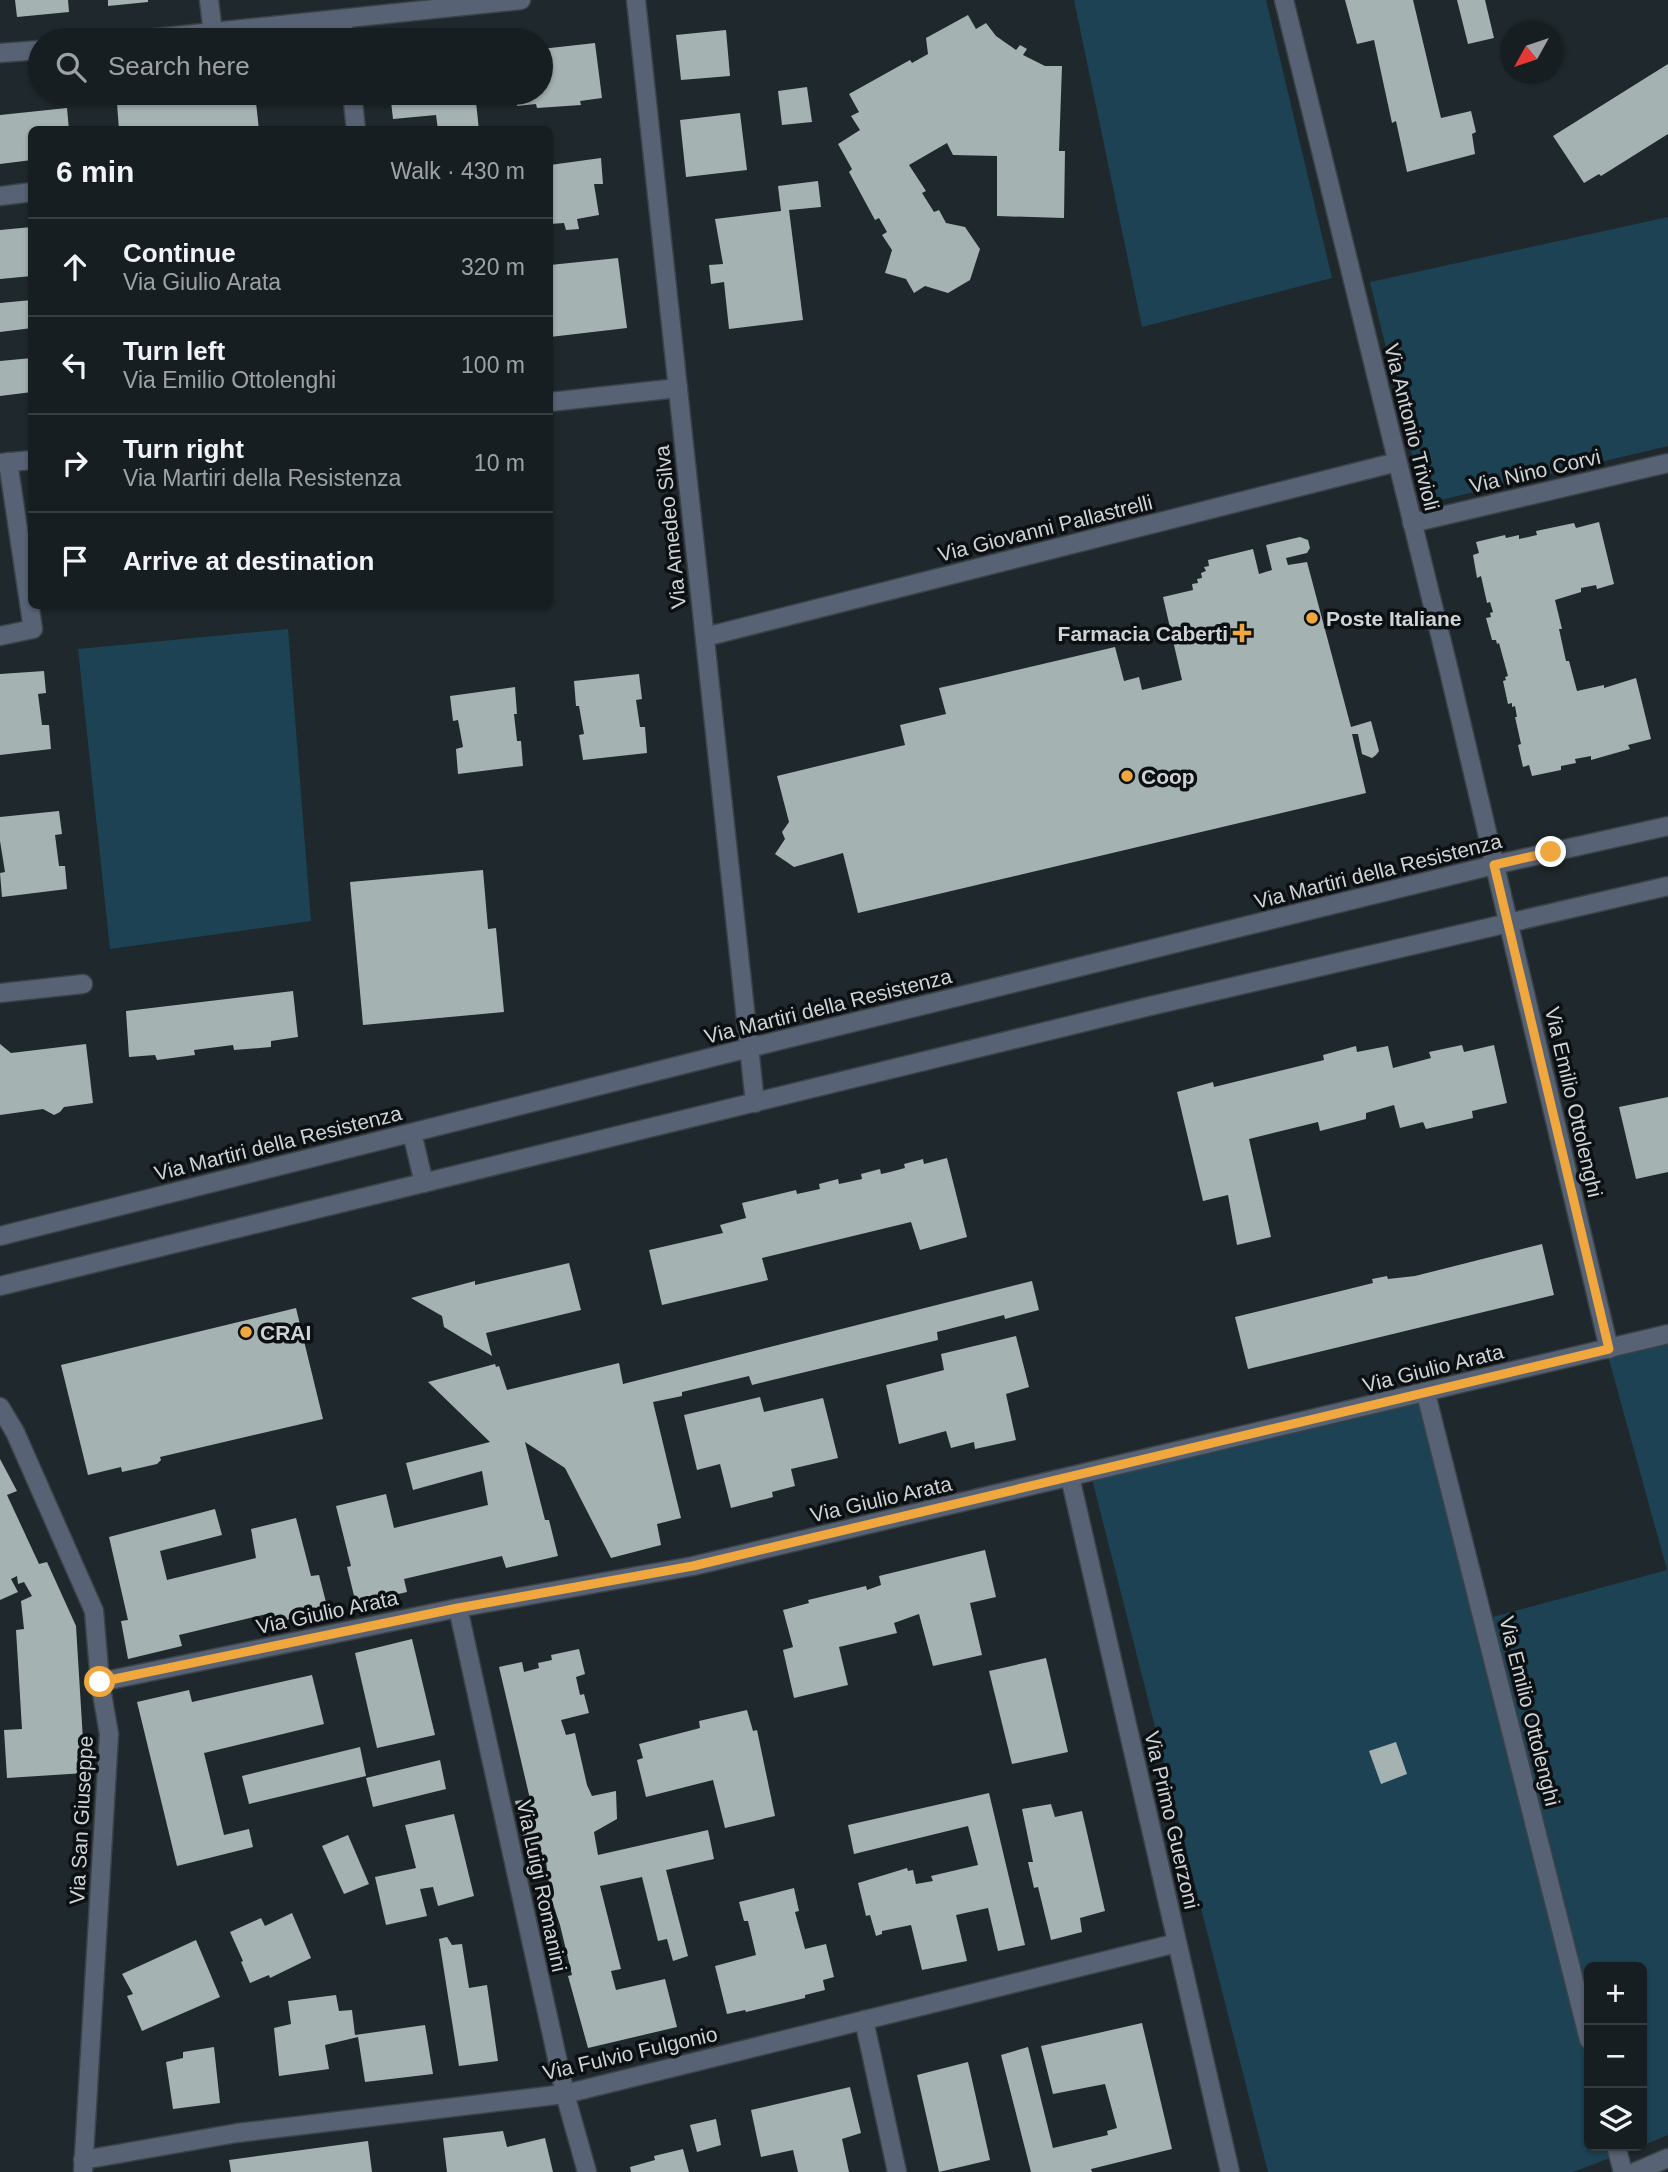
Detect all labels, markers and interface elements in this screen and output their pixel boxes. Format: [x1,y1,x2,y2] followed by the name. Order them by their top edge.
[1500,21,1563,84] north arrow
[28,28,553,105] search box
[52,48,90,86] icon: search
[108,51,250,81] text: Search here
[56,155,134,188] text: 6 min
[390,158,525,184] text: Walk · 430 m
[123,238,236,268] text: Continue
[56,248,94,286] icon: ahead
[461,254,525,280] text: 320 m
[123,269,281,295] text: Via Giulio Arata
[123,336,225,366] text: Turn left
[1380,341,1444,513] street label: Via Antonio Trivioli
[56,346,94,384] icon: left
[461,352,525,378] text: 100 m
[123,367,336,393] text: Via Emilio Ottolenghi
[123,434,244,464] text: Turn right
[56,444,94,482] icon: right
[650,444,690,610] street label: Via Amedeo Silva
[1467,445,1603,497] street label: Via Nino Corvi
[474,450,525,476] text: 10 m
[123,465,401,491] text: Via Martiri della Resistenza
[935,490,1155,566] street label: Via Giovanni Pallastrelli
[56,542,94,580] icon: arrive
[123,546,374,576] text: Arrive at destination
[1326,607,1461,630] place label: Poste Italiane
[1304,610,1320,626] marker: Poste Italiane
[1058,622,1228,645] place label: Farmacia Caberti
[1234,625,1250,641] marker: Farmacia Caberti
[1141,765,1195,788] place label: Coop
[1119,768,1135,784] marker: Coop
[1252,829,1504,913] street label: Via Martiri della Resistenza
[1535,836,1566,867] route end
[702,964,954,1048] street label: Via Martiri della Resistenza
[1541,1005,1607,1199] street label: Via Emilio Ottolenghi
[152,1101,404,1185] street label: Via Martiri della Resistenza
[260,1321,311,1344] place label: CRAI
[238,1324,254,1340] marker: CRAI
[1360,1339,1506,1397] street label: Via Giulio Arata
[808,1471,954,1526] street label: Via Giulio Arata
[254,1586,400,1638] street label: Via Giulio Arata
[1495,1614,1565,1808] street label: Via Emilio Ottolenghi
[84,1666,115,1697] route start
[1140,1729,1204,1911] street label: Via Primo Guerzoni
[65,1735,97,1905] street label: Via San Giuseppe
[513,1798,571,1974] street label: Via Luigi Romanini
[1584,1962,1647,2151] map controls
[1584,1962,1647,2025] button: +
[541,2022,719,2084] street label: Via Fulvio Fulgonio
[1584,2025,1647,2088] button: −
[1584,2088,1647,2151] button: layers

